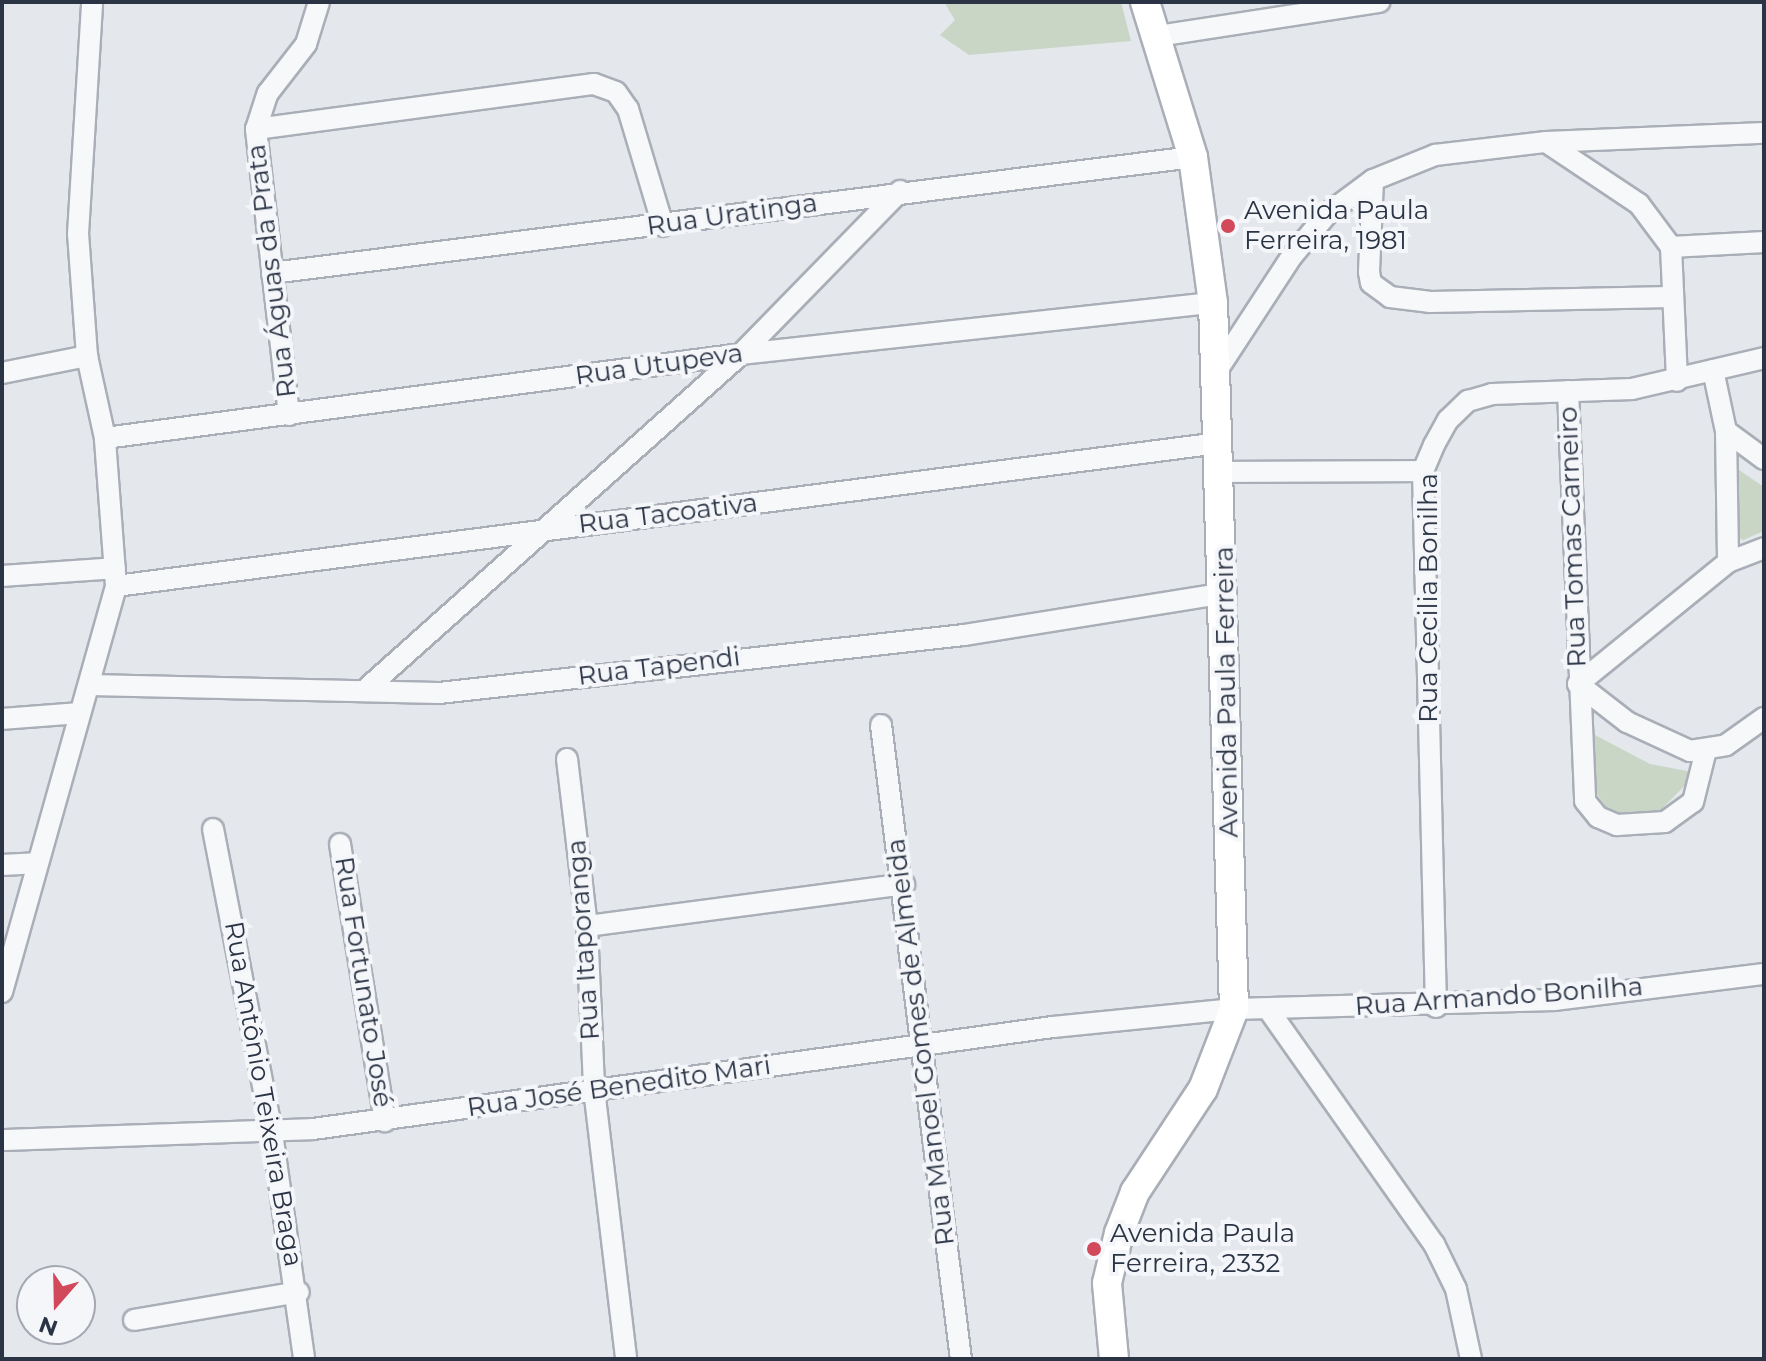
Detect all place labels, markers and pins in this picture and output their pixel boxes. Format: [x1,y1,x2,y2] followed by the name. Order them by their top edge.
[1244,195,1429,256] place label: Avenida Paula Ferreira, 1981
[1219,217,1237,235] marker: Avenida Paula Ferreira, 1981
[1110,1218,1295,1280] place label: Avenida Paula Ferreira, 2332
[1085,1240,1103,1258] marker: Avenida Paula Ferreira, 2332

